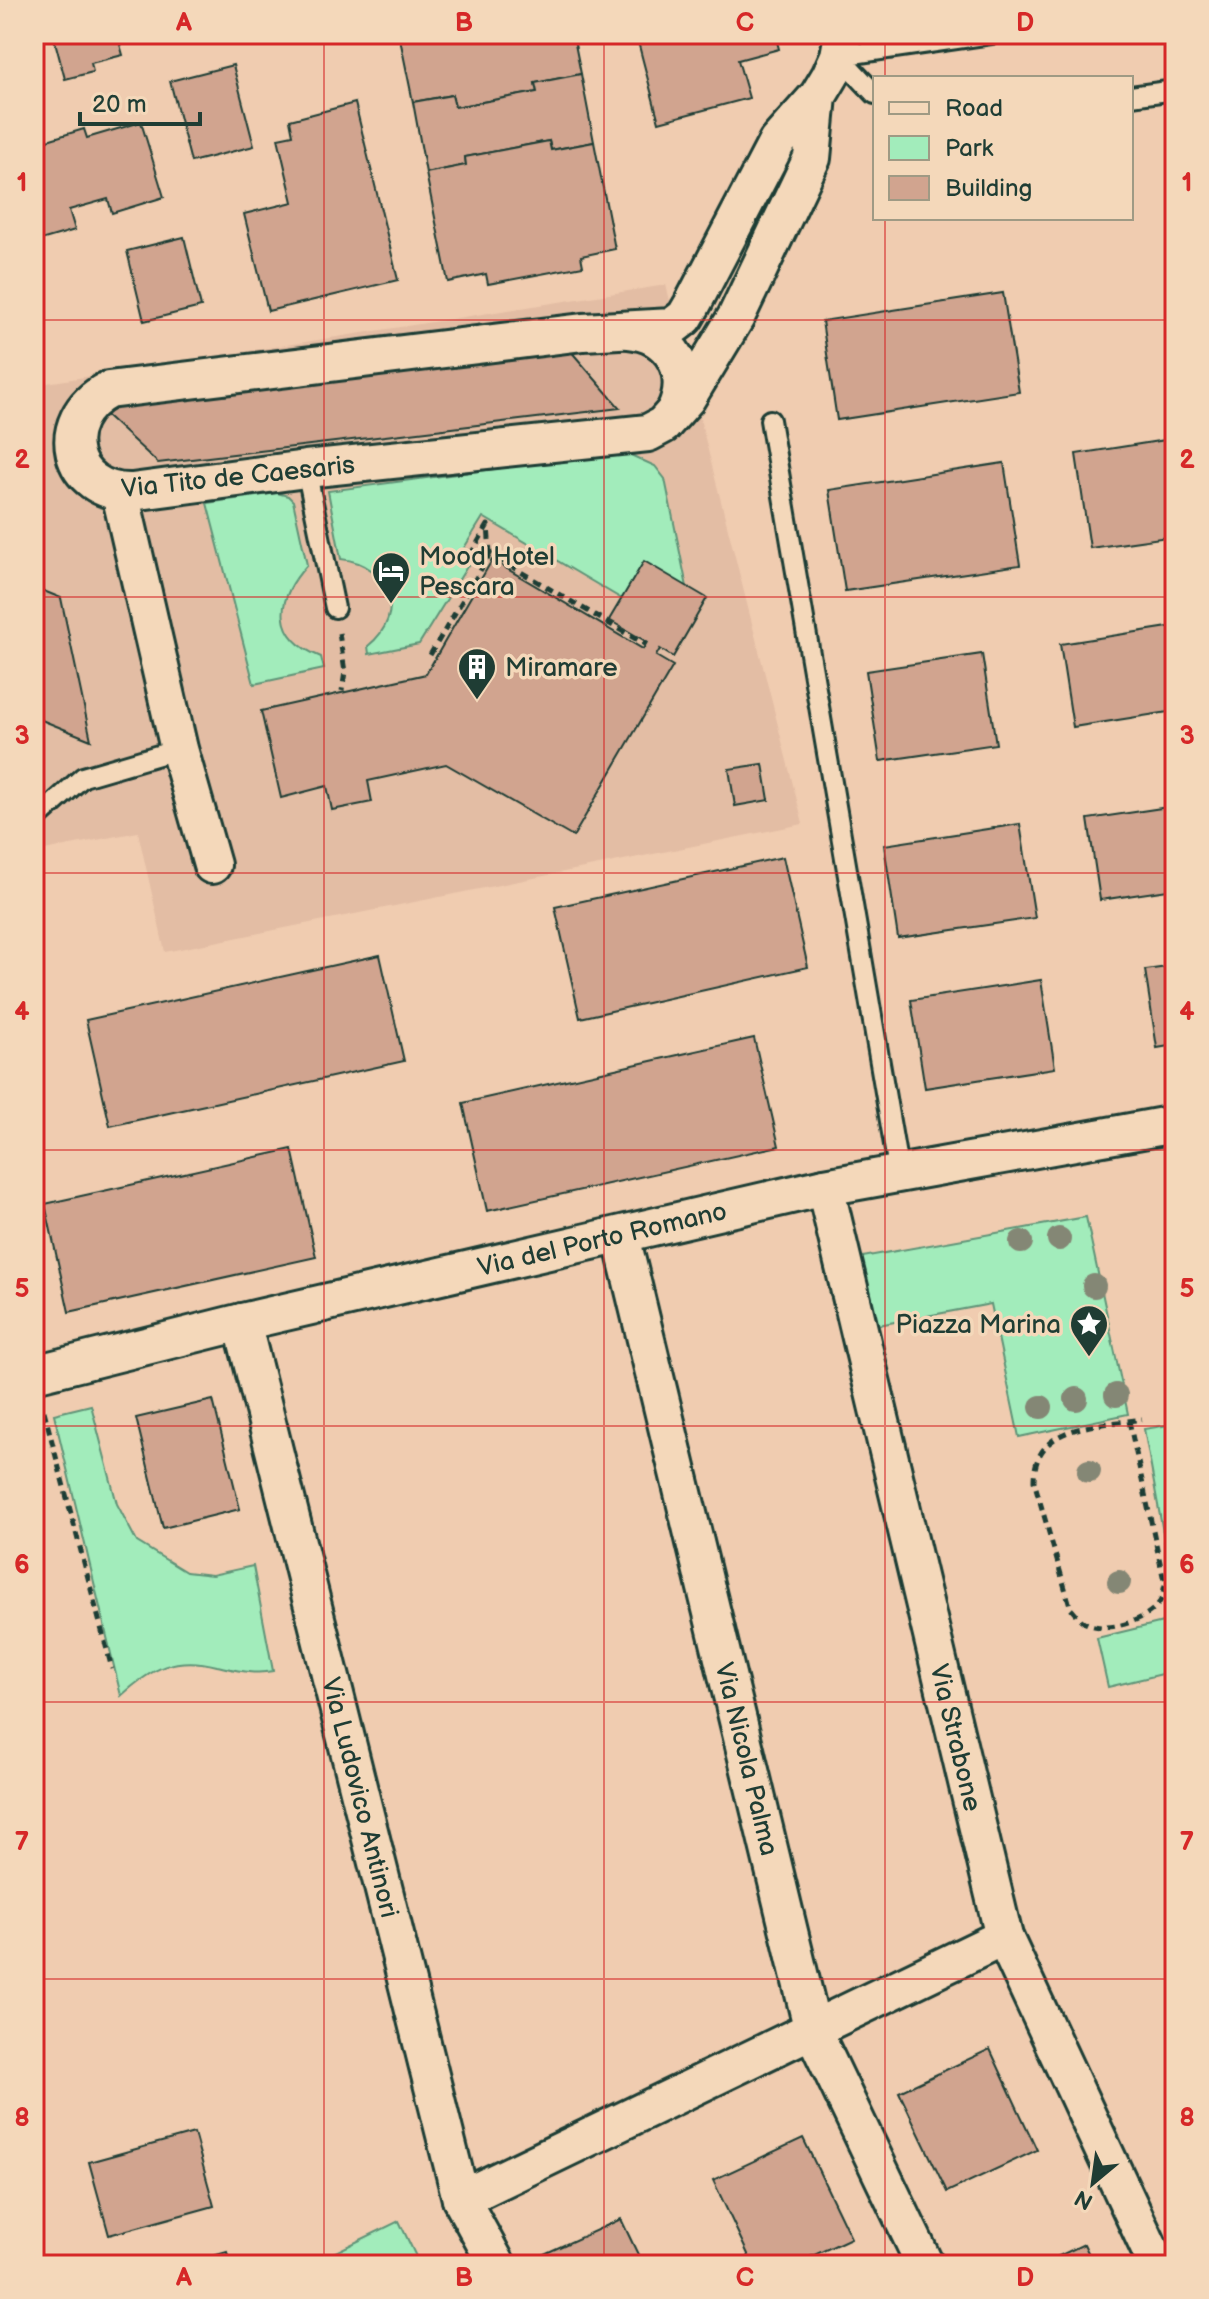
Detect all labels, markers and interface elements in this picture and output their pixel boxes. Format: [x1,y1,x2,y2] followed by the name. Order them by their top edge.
[175,8,192,39] text: A
[455,8,473,39] text: B
[736,8,754,39] text: C
[1016,8,1034,39] text: D
[80,76,200,126] scale bar
[873,76,1133,220] legend
[92,90,147,119] text: 20 m
[945,94,1003,123] text: Road
[945,134,993,163] text: Park
[17,168,27,199] text: 1
[1182,168,1192,199] text: 1
[945,174,1032,203] text: Building
[14,445,30,476] text: 2
[1179,445,1195,476] text: 2
[120,450,357,505] street label: Via Tito de Caesaris
[419,542,555,603] place label: Mood Hotel Pescara
[370,550,412,605] hotel icon: Mood Hotel Pescara
[456,646,498,701] building icon: Miramare
[505,653,618,684] place label: Miramare
[14,721,30,752] text: 3
[1179,721,1195,752] text: 3
[14,997,30,1028] text: 4
[1179,997,1195,1028] text: 4
[475,1196,730,1284] street label: Via del Porto Romano
[14,1274,30,1305] text: 5
[1179,1274,1195,1305] text: 5
[1068,1303,1110,1358] place icon: Piazza Marina
[896,1310,1061,1341] place label: Piazza Marina
[14,1550,30,1581] text: 6
[1179,1550,1195,1581] text: 6
[708,1660,784,1859] street label: Via Nicola Palma
[922,1661,987,1815] street label: Via Strabone
[314,1674,404,1921] street label: Via Ludovico Antinori
[15,1827,29,1858] text: 7
[1180,1827,1194,1858] text: 7
[14,2103,30,2134] text: 8
[1179,2103,1195,2134] text: 8
[1053,2143,1133,2223] north arrow
[1070,2183,1098,2215] text: N
[175,2263,192,2294] text: A
[455,2263,473,2294] text: B
[736,2263,754,2294] text: C
[1016,2263,1034,2294] text: D

